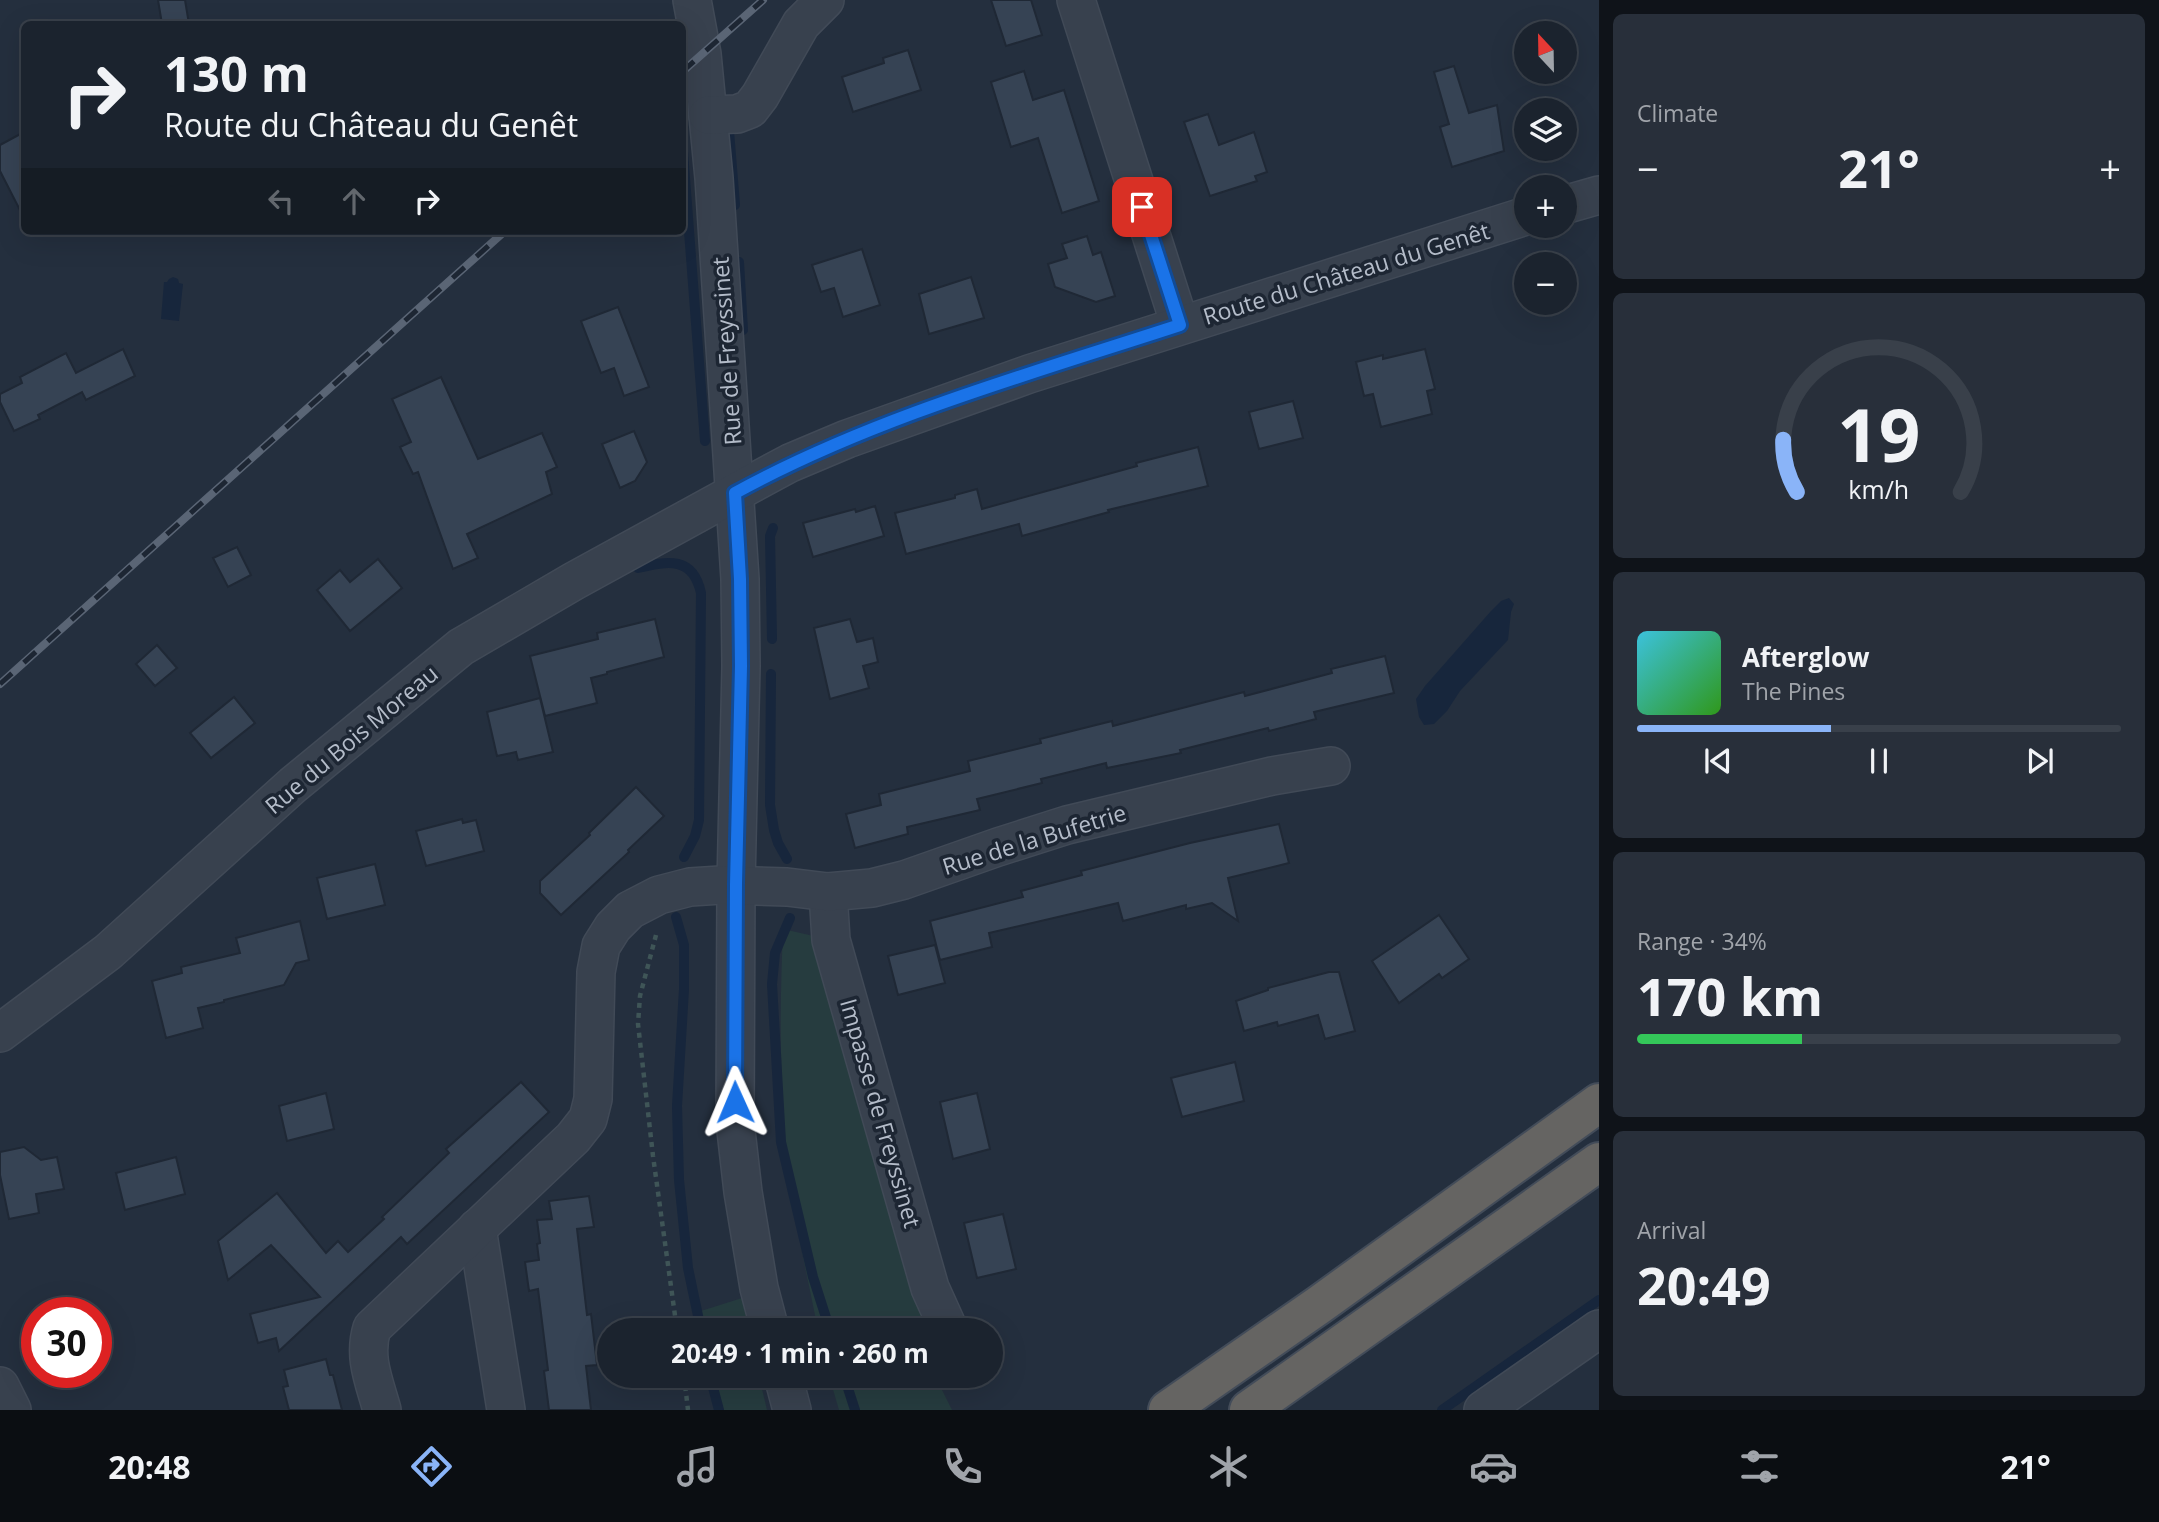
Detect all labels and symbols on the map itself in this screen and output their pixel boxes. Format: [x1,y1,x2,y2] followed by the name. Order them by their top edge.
[1514,21,1577,84] north arrow
[1112,177,1172,237] pin
[1199,214,1493,332] street label: Route du Château du Genêt
[703,256,749,446] street label: Rue de Freyssinet
[258,657,444,821] street label: Rue du Bois Moreau
[938,796,1130,882] street label: Rue de la Bufetrie
[833,995,929,1231] street label: Impasse de Freyssinet
[698,1065,772,1139] position arrow
[21,1297,112,1388] speed limit sign: 30

